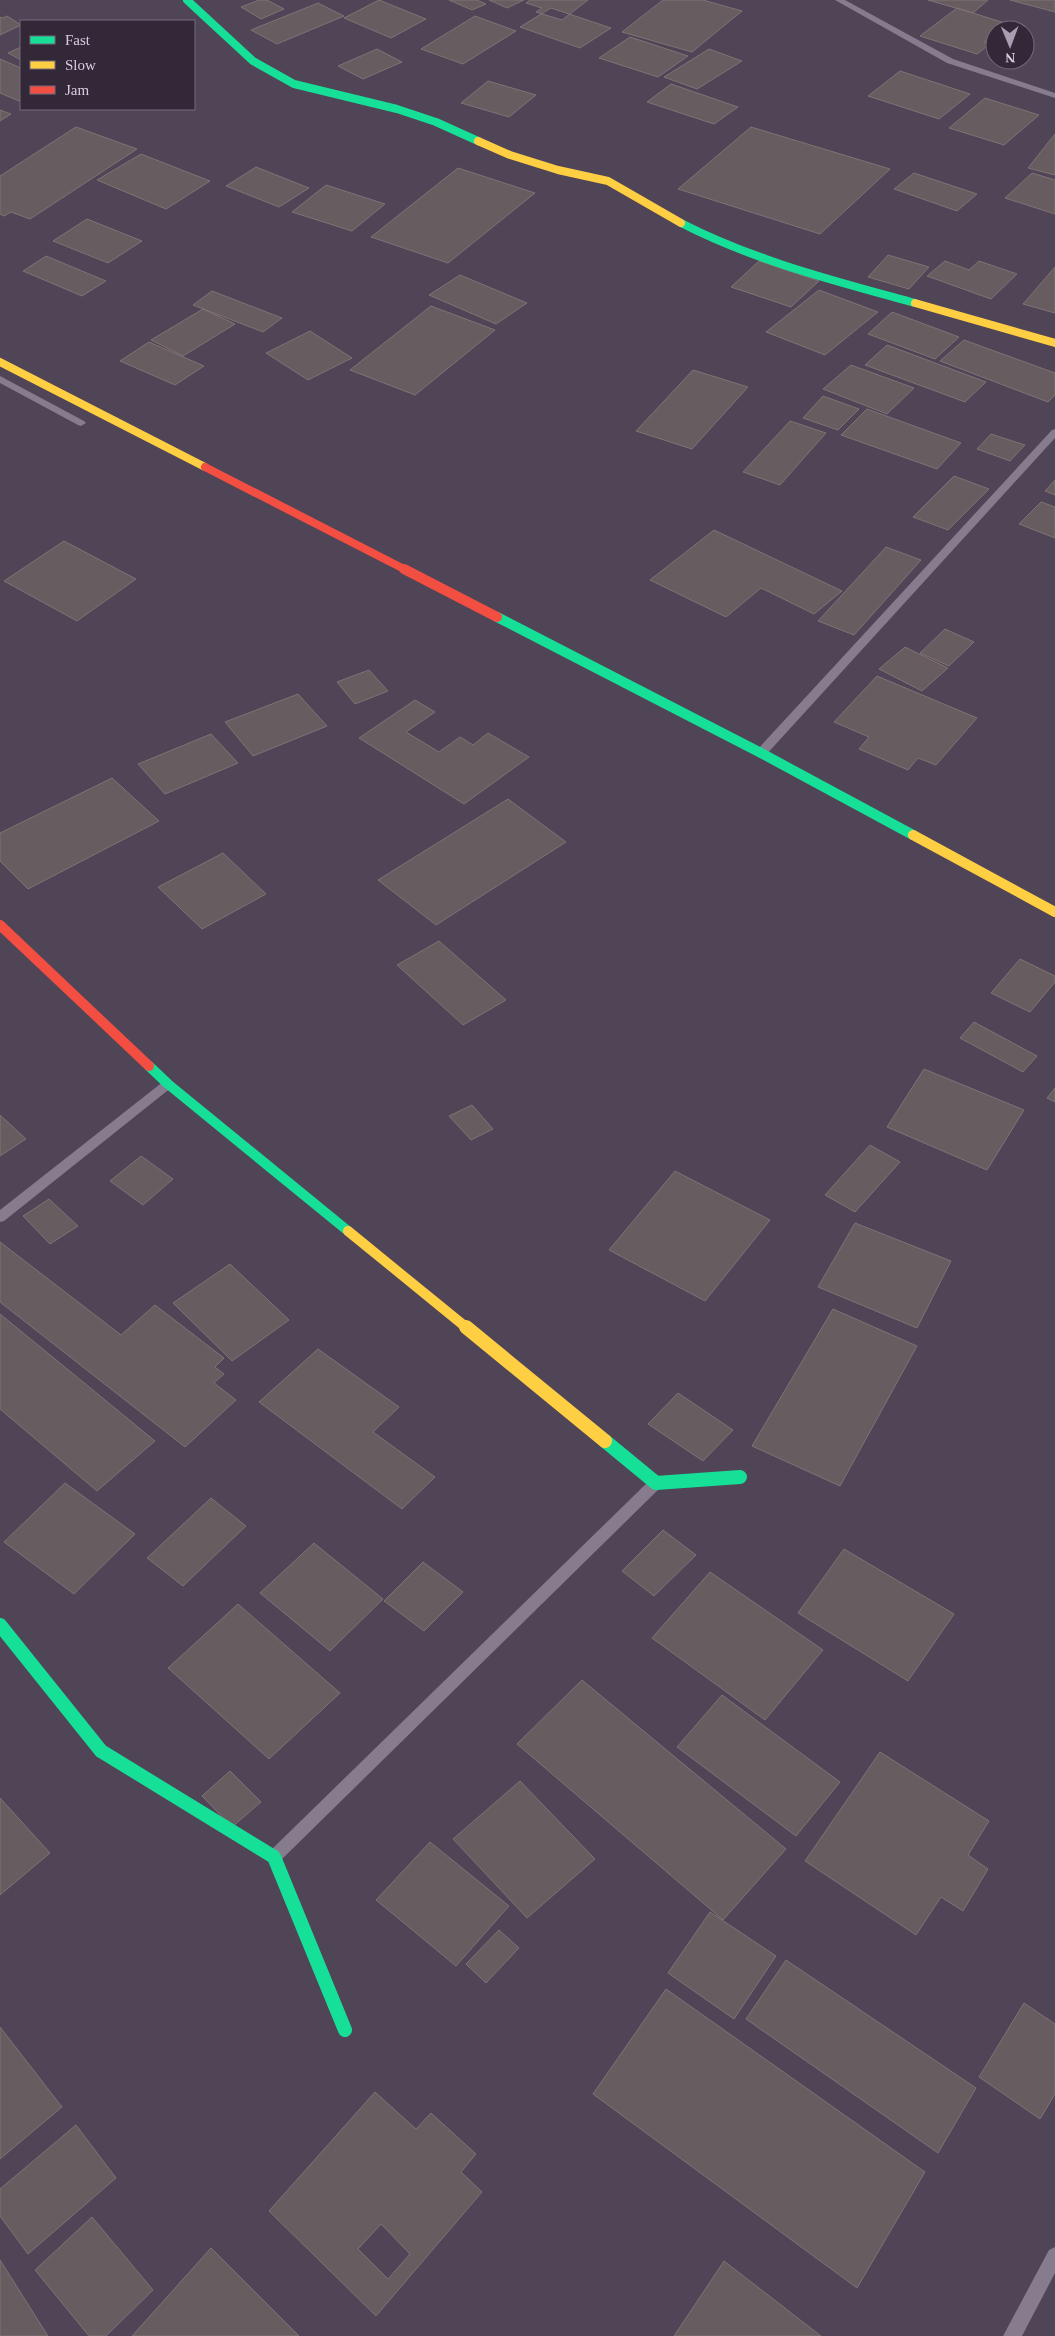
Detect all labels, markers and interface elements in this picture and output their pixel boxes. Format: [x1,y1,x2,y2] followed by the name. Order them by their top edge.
[20,20,195,110] legend
[985,20,1035,70] north arrow
[65,32,91,48] text: Fast
[1005,50,1015,65] text: N
[65,57,96,73] text: Slow
[65,82,89,98] text: Jam

